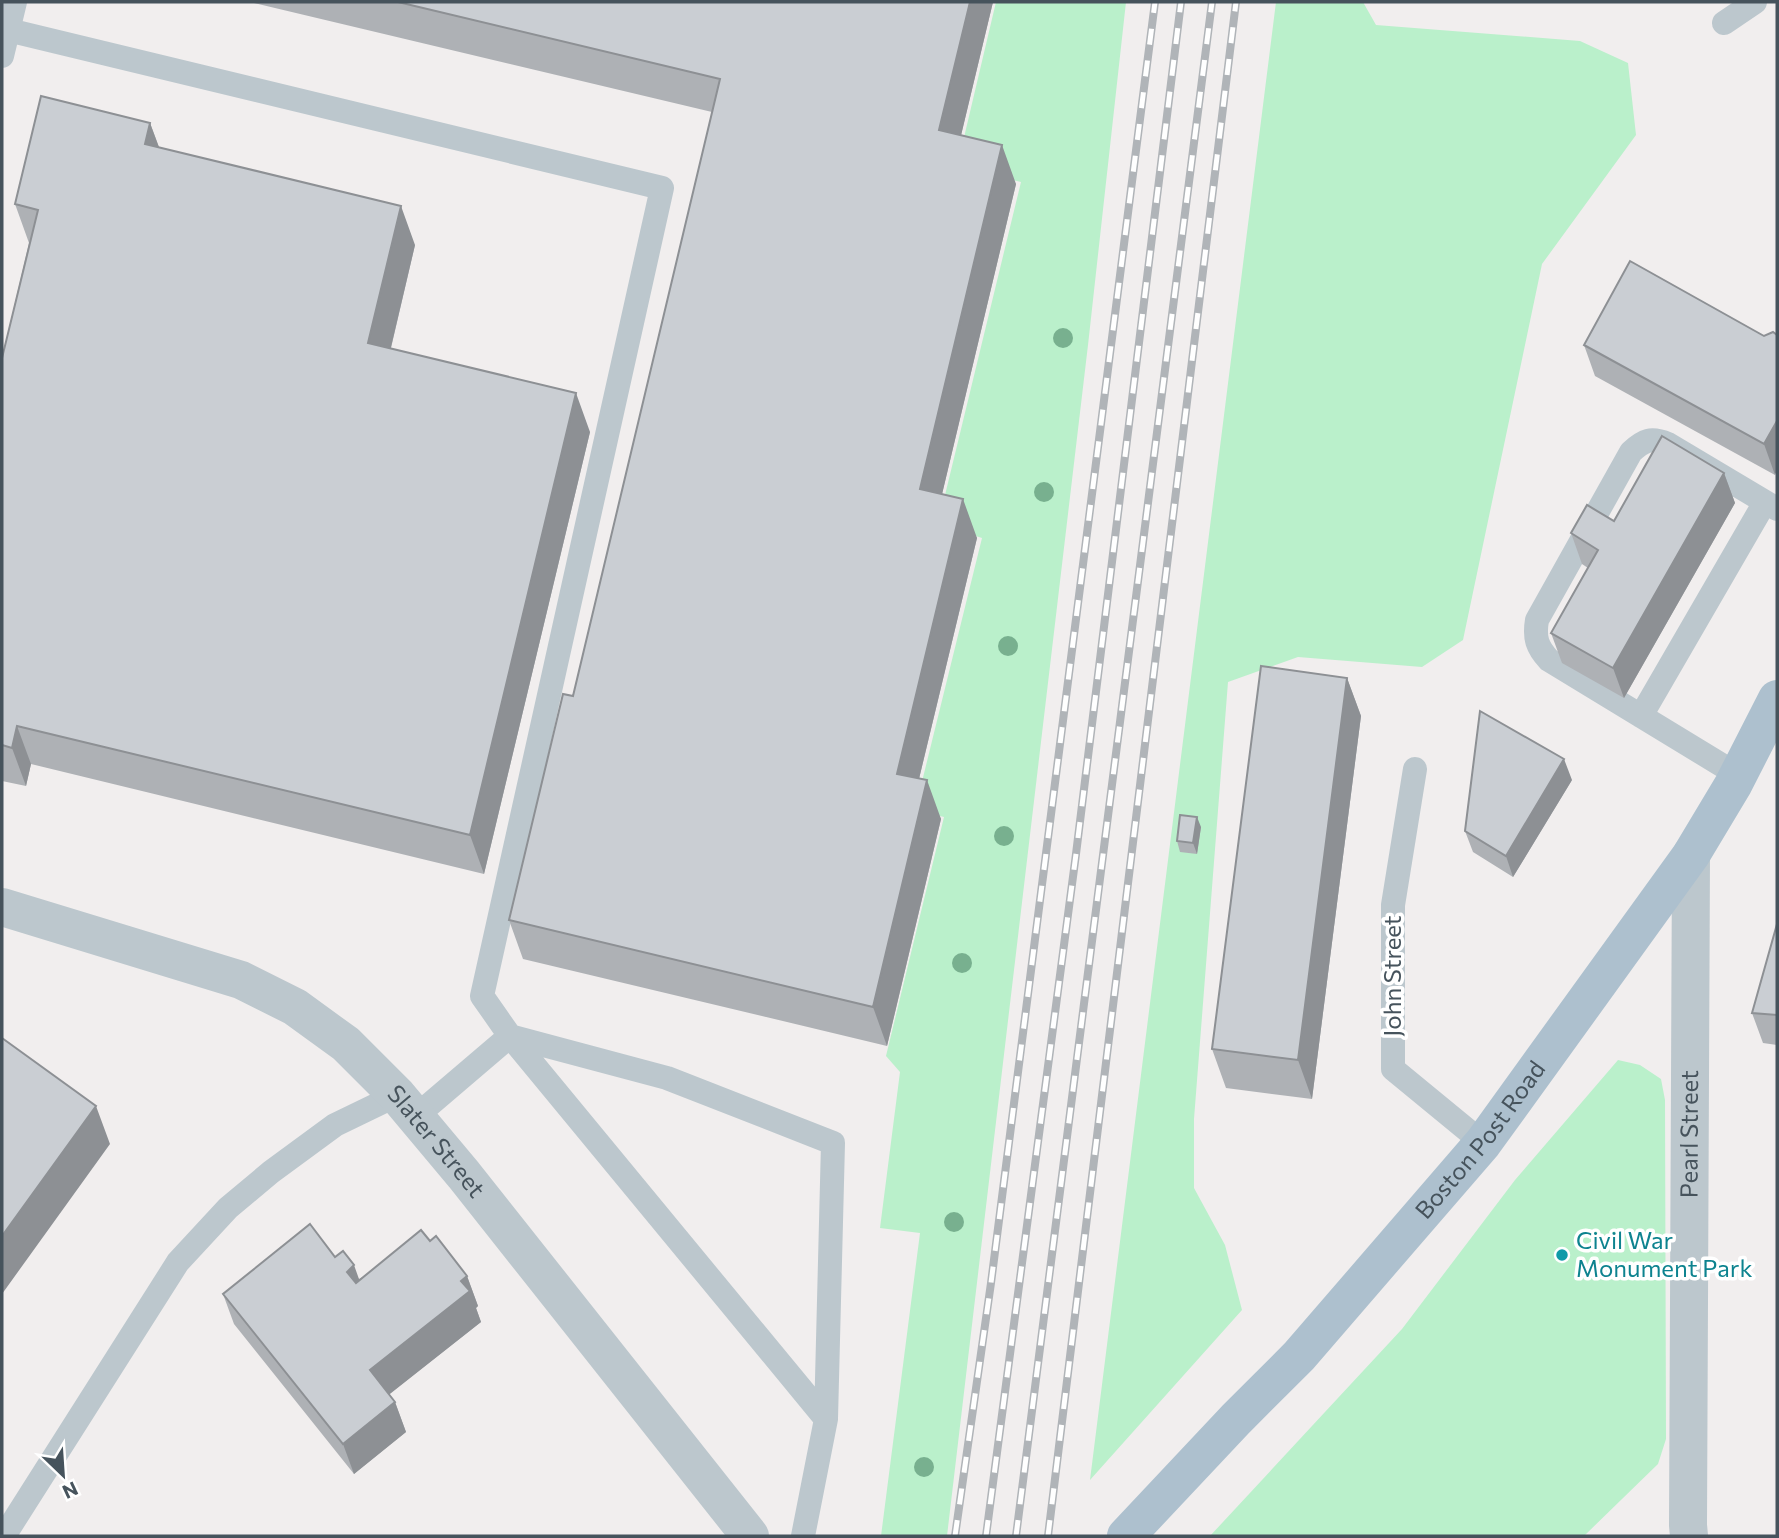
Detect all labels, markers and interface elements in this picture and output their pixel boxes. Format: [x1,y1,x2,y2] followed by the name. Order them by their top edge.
[1377,915,1406,1037] street label: John Street
[1408,1055,1551,1224] street label: Boston Post Road
[1673,1070,1703,1198] street label: Pearl Street
[382,1078,492,1203] street label: Slater Street
[1576,1225,1752,1282] place label: Civil War Monument Park
[1554,1247,1570,1263] marker: Civil War Monument Park
[28,1440,98,1510] north arrow
[59,1477,82,1504] text: N

